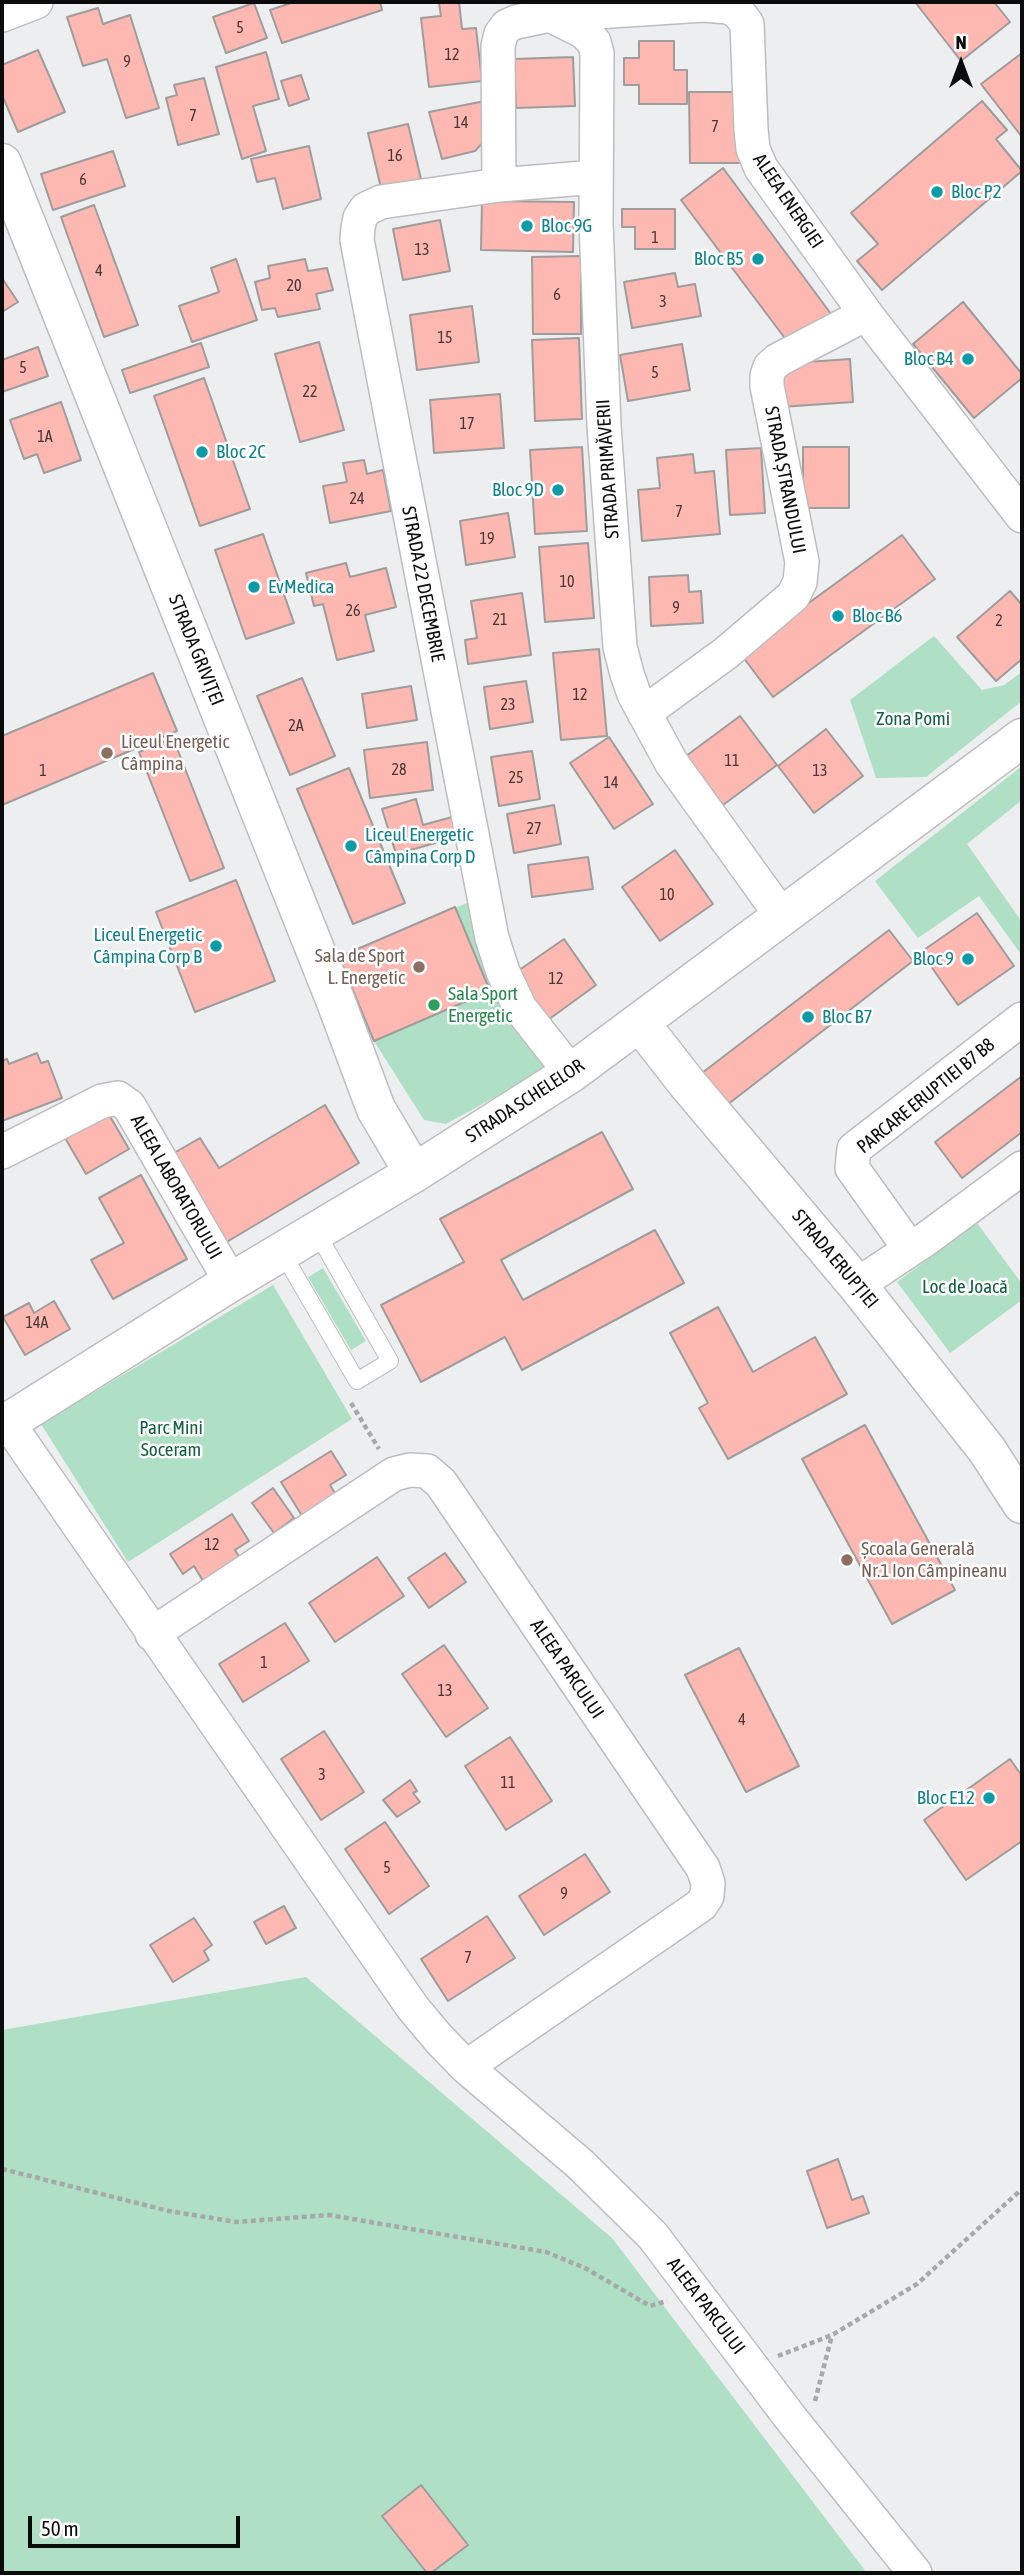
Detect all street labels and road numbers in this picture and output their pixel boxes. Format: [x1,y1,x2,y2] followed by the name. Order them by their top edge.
[748,149,828,253] street label: ALEEA ENERGIEI
[592,399,624,539] street label: STRADA PRIMĂVERII
[760,405,810,555] street label: STRADA ȘTRANDULUI
[397,504,449,664] street label: STRADA 22 DECEMBRIE
[163,591,229,709] street label: STRADA GRIVIȚEI
[853,1033,999,1159] street label: PARCARE ERUPTIEI B7 B8
[462,1054,588,1148] street label: STRADA SCHELELOR
[125,1111,227,1263] street label: ALEEA LABORATORULUI
[787,1205,883,1313] street label: STRADA ERUPȚIEI
[525,1615,609,1723] street label: ALEEA PARCULUI
[662,2253,750,2359] street label: ALEEA PARCULUI

